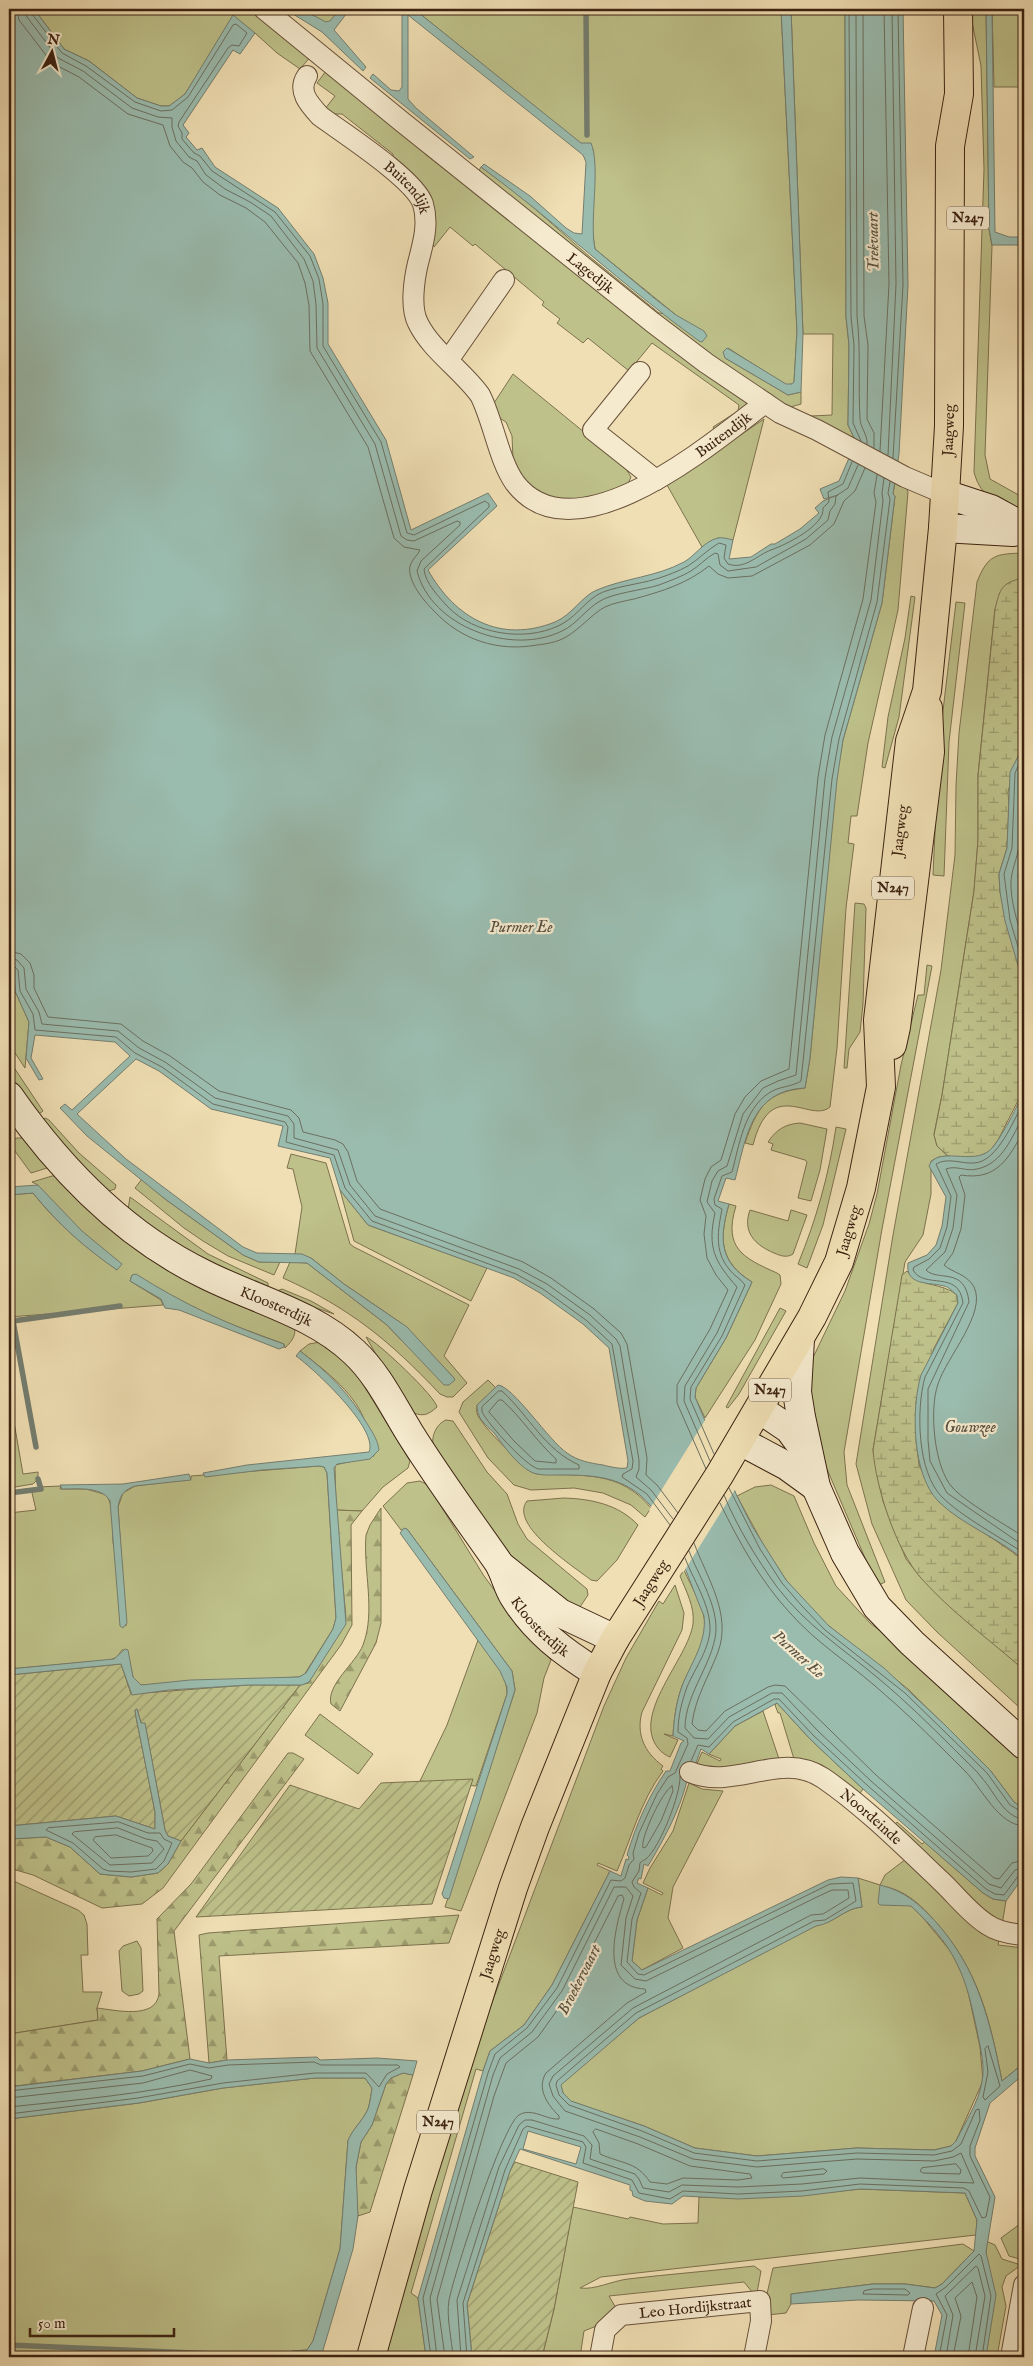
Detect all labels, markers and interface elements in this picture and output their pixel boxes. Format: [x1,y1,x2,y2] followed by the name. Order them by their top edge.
[28,28,78,78] north arrow
[45,30,61,50] text: N
[380,156,435,216] street label: Buitendijk
[947,207,989,230] road number: N247
[863,211,885,272] water label: Trekvaart
[563,248,619,298] street label: Lagedijk
[938,403,959,458] street label: Jaagweg
[692,407,756,462] street label: Buitendijk
[887,803,912,860] street label: Jaagweg
[872,876,914,900] road number: N247
[489,918,553,938] water label: Purmer Ee
[831,1202,865,1260] street label: Jaagweg
[237,1282,317,1331] street label: Kloosterdijk
[749,1378,791,1402] road number: N247
[944,1418,996,1438] water label: Gouwzee
[628,1555,673,1611] street label: Jaagweg
[507,1593,574,1662] street label: Kloosterdijk
[768,1626,829,1684] water label: Purmer Ee
[836,1784,906,1849] street label: Noordeinde
[475,1925,509,1983] street label: Jaagweg
[554,1941,607,2018] water label: Broekervaart
[417,2110,459,2134] road number: N247
[638,2292,752,2323] street label: Leo Hordijkstraat
[30,2306,174,2338] scale bar
[38,2314,66,2333] text: 50 m

